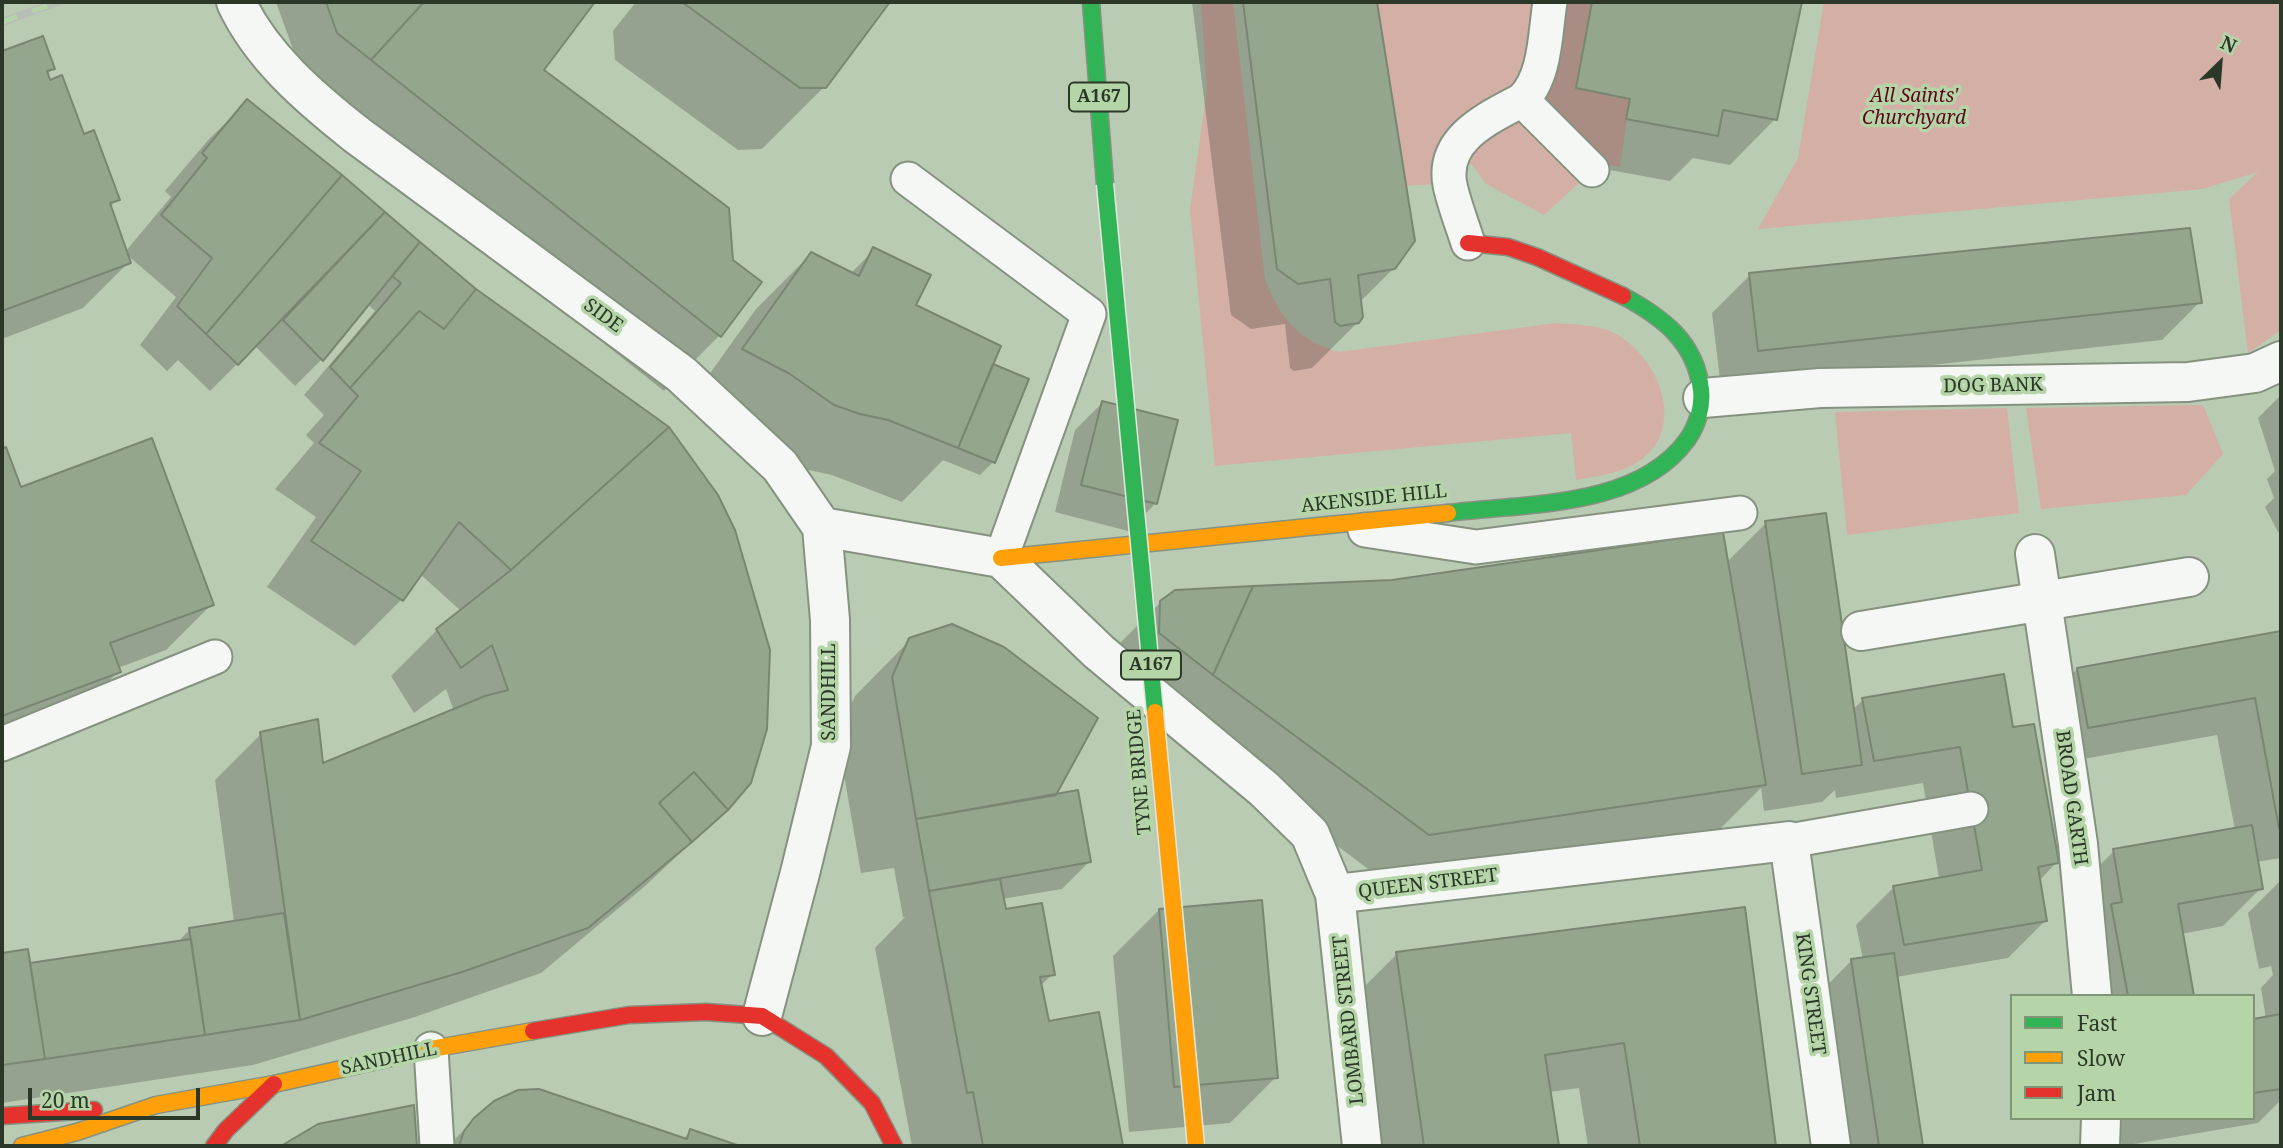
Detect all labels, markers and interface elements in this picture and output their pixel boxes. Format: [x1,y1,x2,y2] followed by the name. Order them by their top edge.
[2185,28,2255,98] north arrow
[2217,29,2241,59] text: N
[1069,82,1129,112] road number: A167
[1862,86,1966,130] park label: All Saints' Churchyard
[579,294,627,338] street label: SIDE
[1943,374,2043,398] street label: DOG BANK
[1300,480,1448,518] street label: AKENSIDE HILL
[819,643,841,741] street label: SANDHILL
[1121,650,1181,680] road number: A167
[1123,708,1157,836] street label: TYNE BRIDGE
[2050,729,2092,867] street label: BROAD GARTH
[1357,864,1499,904] street label: QUEEN STREET
[1790,932,1830,1056] street label: KING STREET
[1329,934,1369,1106] street label: LOMBARD STREET
[2010,994,2255,1120] legend
[2077,1009,2117,1037] text: Fast
[339,1038,439,1080] street label: SANDHILL
[2077,1044,2125,1072] text: Slow
[32,1074,203,1118] scale bar
[2077,1079,2116,1107] text: Jam
[41,1086,90,1114] text: 20 m

